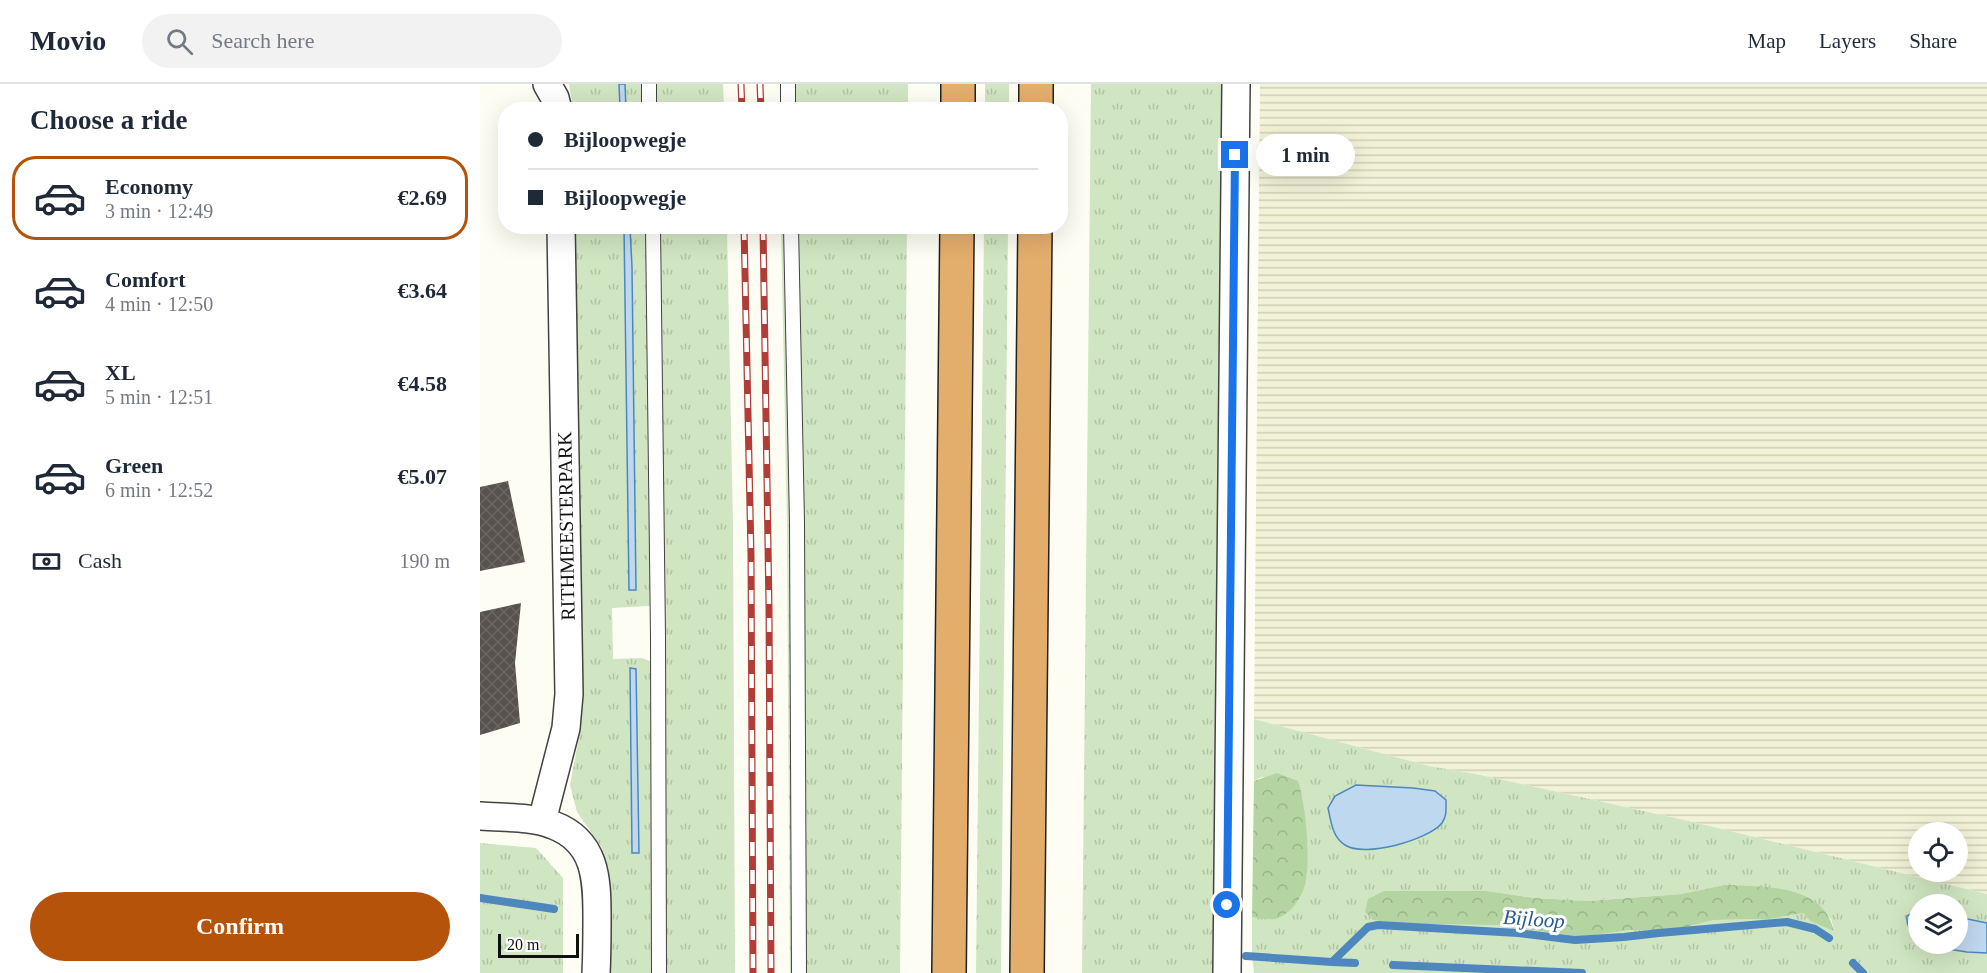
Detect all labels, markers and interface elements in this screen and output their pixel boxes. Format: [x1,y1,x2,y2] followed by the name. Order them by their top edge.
[142,14,562,68] search box
[30,25,106,56] text: Movio
[163,25,196,58] icon: search
[211,28,314,53] text: Search here
[1748,29,1786,53] text: Map
[1819,29,1876,53] text: Layers
[1909,29,1957,53] text: Share
[30,105,188,135] text: Choose a ride
[564,127,686,152] text: Bijloopwegje
[1256,134,1355,176] callout: 1 min
[1221,141,1248,168] route end
[1281,144,1330,166] text: 1 min
[33,171,87,225] icon: car
[105,174,193,199] text: Economy
[398,185,447,210] text: €2.69
[564,185,686,210] text: Bijloopwegje
[105,200,213,222] text: 3 min · 12:49
[33,264,87,318] icon: car
[105,267,186,292] text: Comfort
[398,278,447,303] text: €3.64
[105,293,213,315] text: 4 min · 12:50
[33,357,87,411] icon: car
[105,360,136,385] text: XL
[398,371,447,396] text: €4.58
[105,386,213,408] text: 5 min · 12:51
[553,431,579,621] street label: RITHMEESTERPARK
[33,450,87,504] icon: car
[105,453,163,478] text: Green
[398,464,447,489] text: €5.07
[105,479,213,501] text: 6 min · 12:52
[30,545,63,578] icon: cash
[78,548,122,573] text: Cash
[399,550,450,572] text: 190 m
[1908,822,1968,954] map controls
[1908,822,1968,882] button: locate
[1213,891,1240,918] route start
[30,892,450,961] button: Confirm
[1908,894,1968,954] button: layers
[1502,905,1566,933] water label: Bijloop
[498,931,579,958] scale bar
[507,936,539,953] text: 20 m

